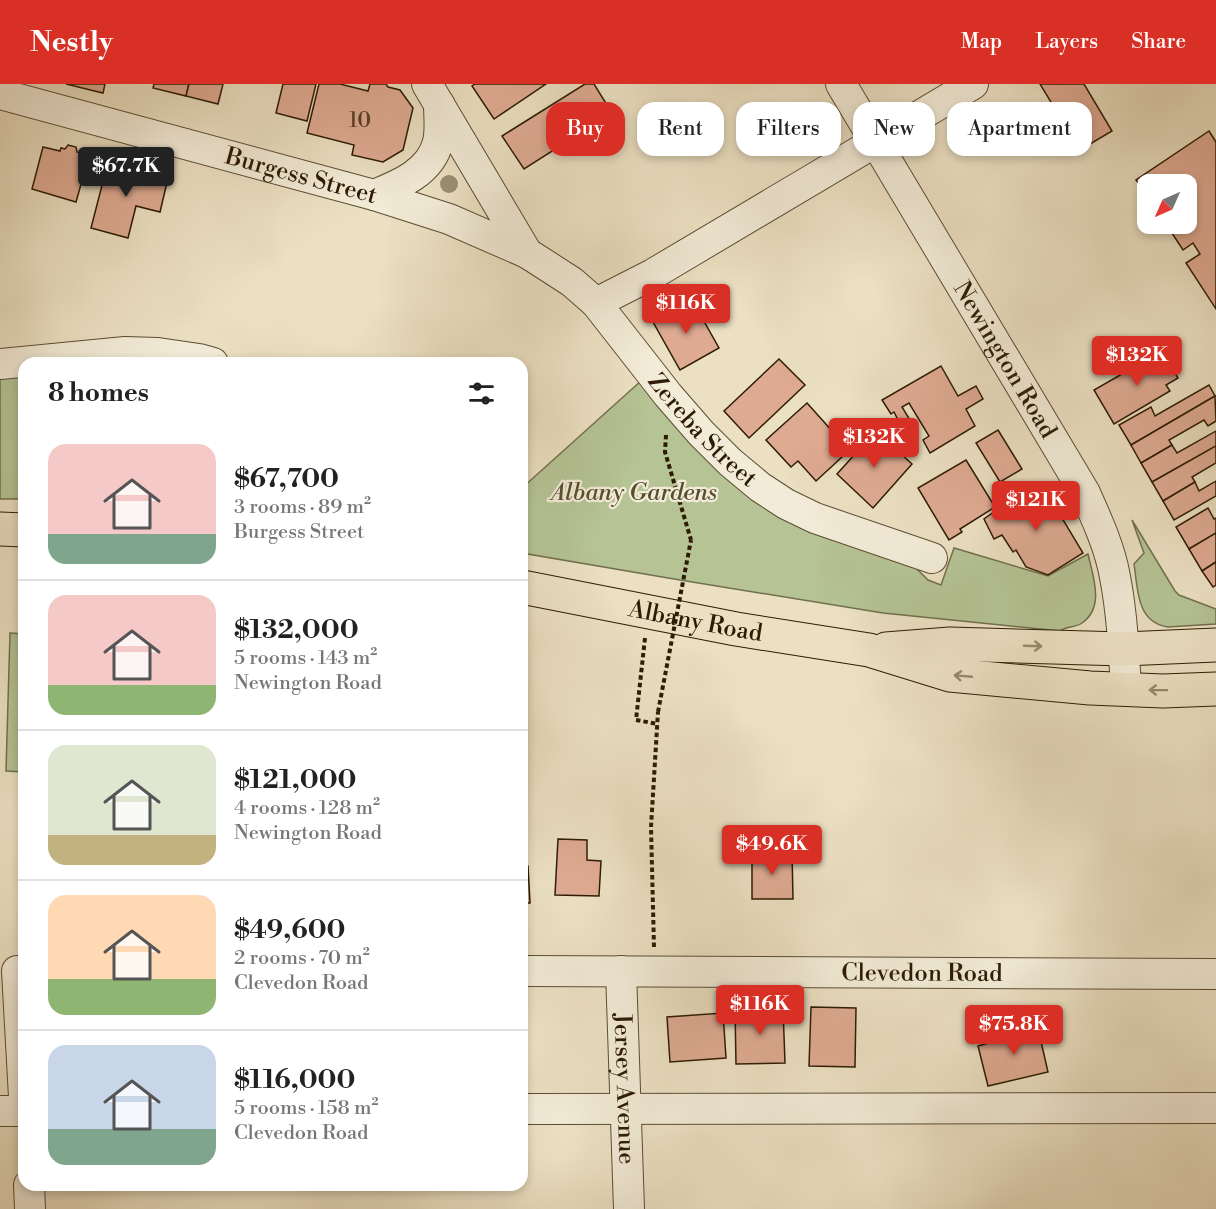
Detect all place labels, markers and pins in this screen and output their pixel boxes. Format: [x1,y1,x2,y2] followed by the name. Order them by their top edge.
[77,147,175,198] pin: $67.7K
[644,284,728,335] pin: $116K
[1095,336,1179,387] pin: $132K
[832,418,916,469] pin: $132K
[994,481,1078,532] pin: $121K
[723,825,821,876] pin: $49.6K
[718,985,802,1036] pin: $116K
[965,1005,1063,1056] pin: $75.8K

